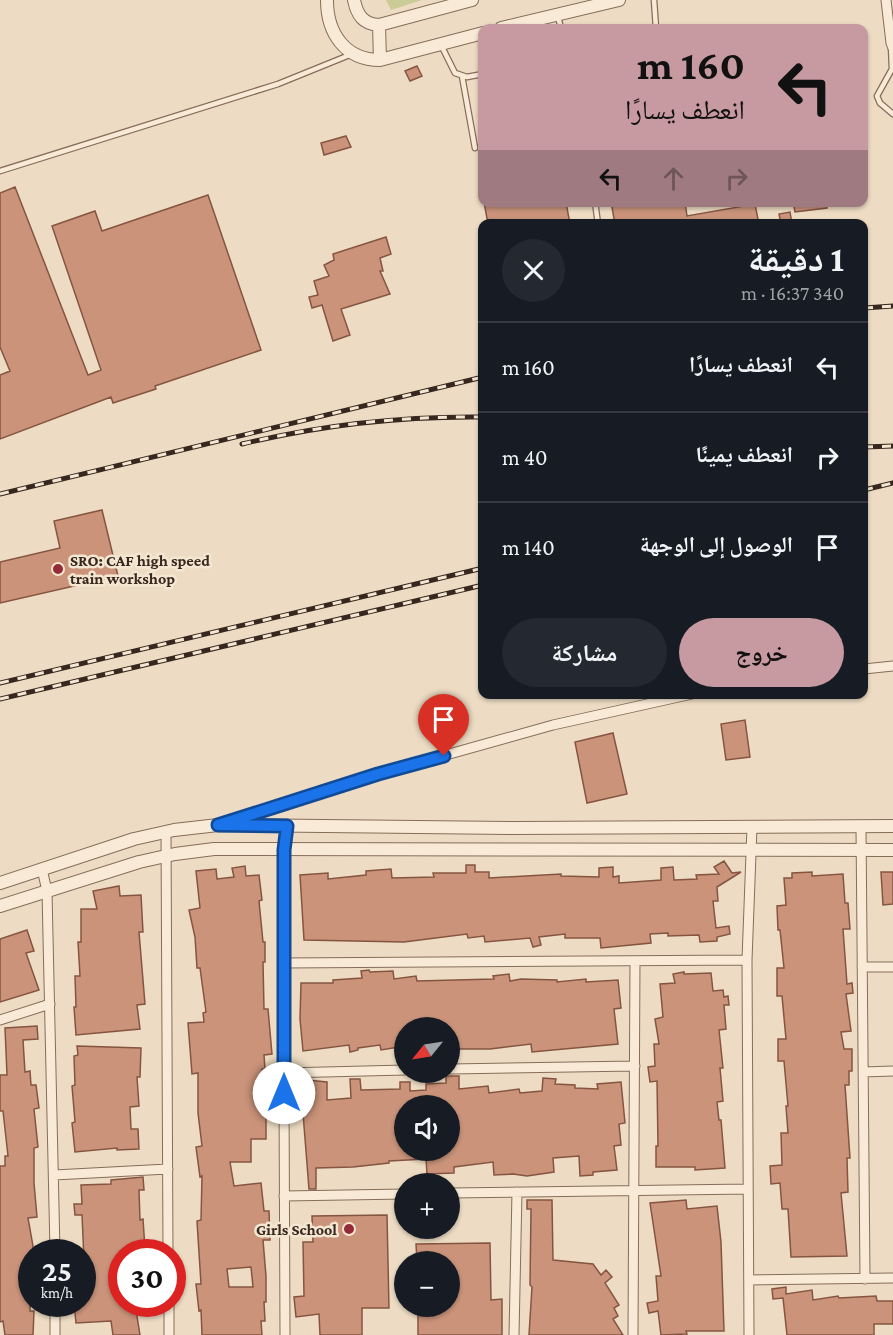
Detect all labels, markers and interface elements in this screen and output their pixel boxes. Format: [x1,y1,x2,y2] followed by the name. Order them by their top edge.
[637,41,745,88] text: 160 m
[766,48,844,126] icon: left
[625,95,745,125] text: انعطف يسارًا
[594,162,627,195] icon: left
[657,162,690,195] icon: ahead
[720,162,753,195] icon: right
[502,239,565,302] button: close
[748,239,844,279] text: 1 دقيقة
[741,282,844,304] text: 340 m · 16:37
[811,351,844,384] icon: left
[689,352,793,377] text: انعطف يسارًا
[502,355,555,380] text: 160 m
[811,441,844,474] icon: right
[695,442,793,467] text: انعطف يمينًا
[502,445,548,470] text: 40 m
[811,531,844,564] icon: arrive
[640,532,793,557] text: الوصول إلى الوجهة
[502,535,555,560] text: 140 m
[70,552,210,587] place label: SRO: CAF high speed train workshop
[51,562,65,576] marker: SRO: CAF high speed train workshop
[502,618,667,687] button: مشاركة
[679,618,844,687] button: خروج
[418,694,469,756] pin
[427,703,460,736] icon: arrive
[394,1017,460,1083] north arrow
[394,1017,460,1317] map controls
[252,1061,316,1125] position arrow
[394,1095,460,1161] button: sound
[394,1173,460,1239] button: +
[256,1221,337,1238] place label: Girls School
[342,1222,356,1236] marker: Girls School
[108,1239,186,1317] speed limit sign: 30
[394,1251,460,1317] button: −
[42,1254,72,1287] text: 25
[41,1285,73,1301] text: km/h

